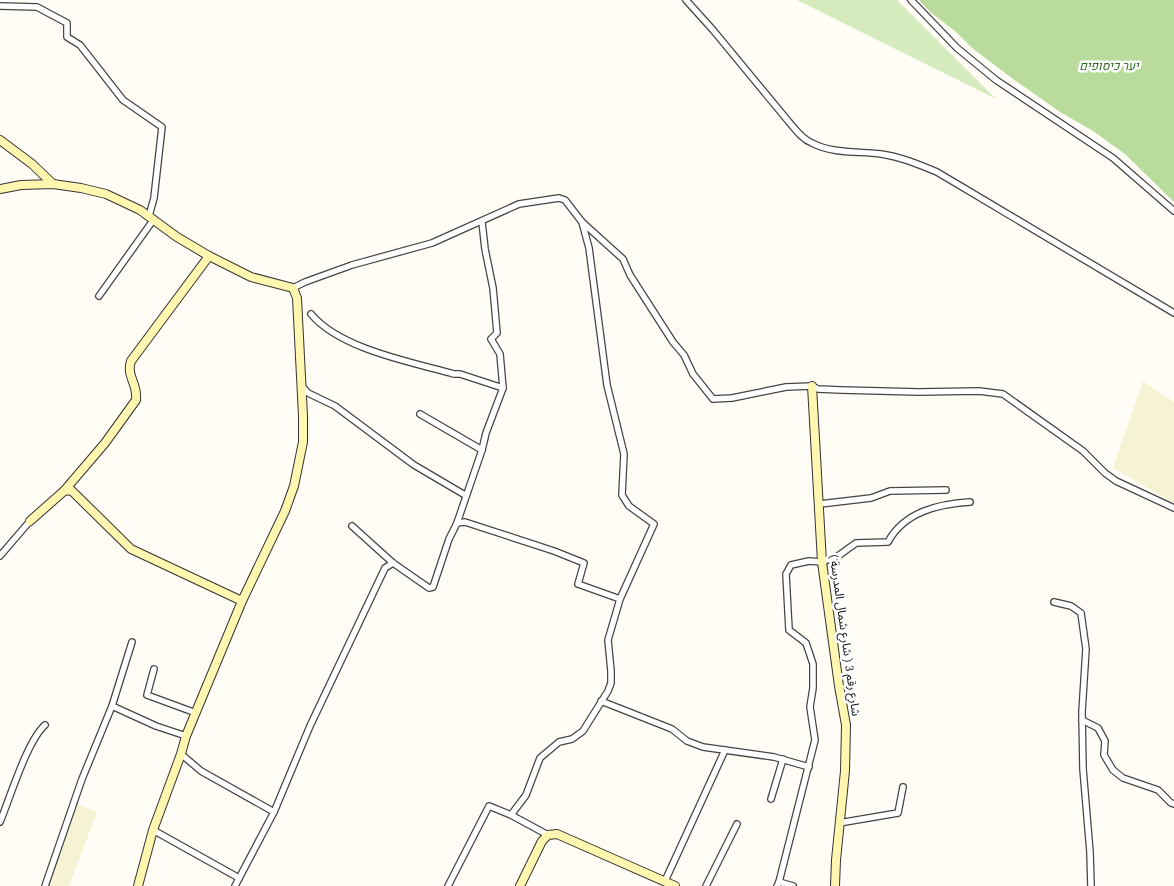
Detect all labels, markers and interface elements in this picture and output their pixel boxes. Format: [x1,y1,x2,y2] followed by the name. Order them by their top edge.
[1079,58,1140,74] park label: יער כיסופים
[825,553,864,717] street label: شارع رقم 3 ( شارع شمال المدرسة )

